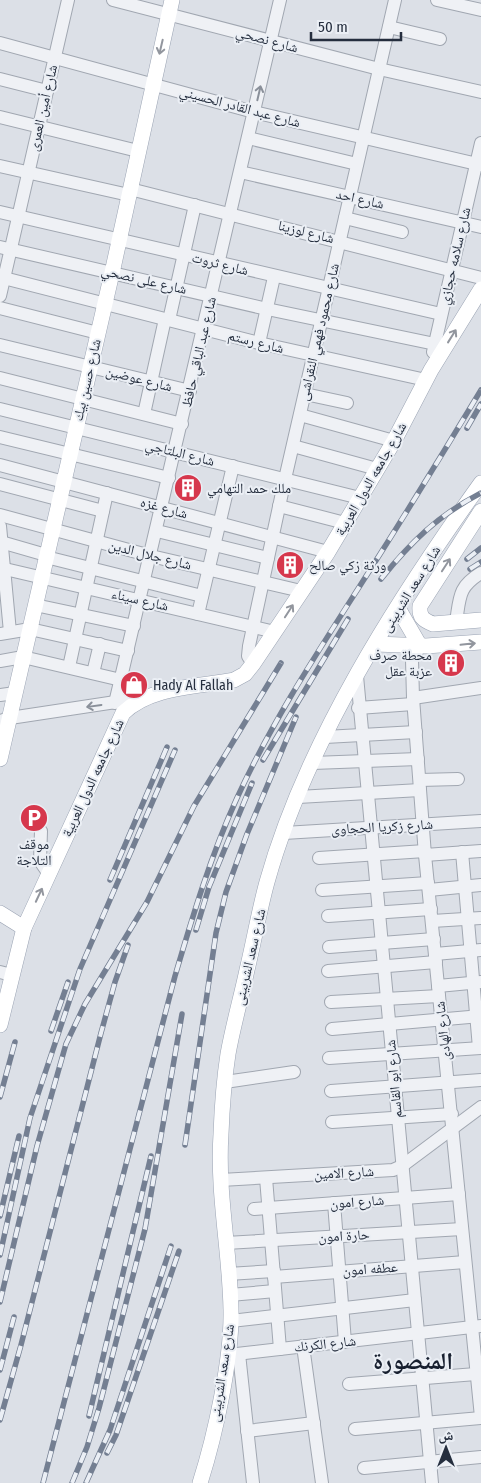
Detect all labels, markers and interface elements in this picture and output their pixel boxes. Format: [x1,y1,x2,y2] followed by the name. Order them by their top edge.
[311,10,401,42] scale bar
[318,18,348,36] text: 50 m
[233,24,300,59] street label: شارع نصحي
[156,39,165,55] one-way arrow
[25,63,62,153] street label: شارع أمين العمرى
[177,83,302,134] street label: شارع عبد القادر الحسيني
[255,86,264,102] one-way arrow
[334,185,386,214] street label: شارع احد
[436,206,477,307] street label: شارع سلامه حجازي
[276,217,336,248] street label: شارع لوزينا
[190,249,250,280] street label: شارع ثروت
[99,262,188,301] street label: شارع على نصحي
[295,262,346,403] street label: شارع محمود فهمي النقراشى
[178,295,222,409] street label: شارع عبد الباقي حافظ
[226,327,286,358] street label: شارع رستم
[447,329,457,343] one-way arrow
[69,337,106,423] street label: شارع حسين بيك
[104,363,174,396] street label: شارع عوضين
[332,419,411,539] street label: شارع جامعه الدول العربية
[143,436,216,472] street label: شارع البلتاجي
[173,473,203,503] building icon: ملك حمد التهامي
[207,480,291,499] place label: ملك حمد التهامي
[138,494,190,523] street label: شارع غزه
[107,536,193,574] street label: شارع جلال الدين
[378,543,445,636] street label: شارع سعد الشربينى
[275,550,305,580] building icon: ورثة زكي صالح
[309,557,386,576] place label: ورثة زكي صالح
[441,559,451,573] one-way arrow
[110,585,170,616] street label: شارع سيناء
[284,604,294,618] one-way arrow
[460,639,476,648] one-way arrow
[369,647,432,680] place label: محطة صرف عزبة عقل
[436,648,466,678] building icon: محطة صرف عزبة عقل
[119,670,149,700] shop icon: Hady Al Fallah
[153,677,233,694] place label: Hady Al Fallah
[86,701,102,711] one-way arrow
[58,716,129,840] street label: شارع جامعه الدول العربية
[19,803,49,833] parking icon: موقف التلاجة
[331,816,433,839] street label: شارع زكريا الحجاوى
[16,836,52,869] place label: موقف التلاجة
[35,888,45,903] one-way arrow
[231,907,270,1007] street label: شارع سعد الشربينى
[431,1000,456,1061] street label: شارع الهادى
[382,1039,407,1119] street label: شارع ابو القاسم
[314,1163,375,1184] street label: شارع الامين
[329,1192,385,1213] street label: شارع امون
[318,1226,370,1246] street label: حارة امون
[342,1259,398,1279] street label: عطفه امون
[206,1323,239,1423] street label: شارع سعد الشربينى
[293,1332,357,1357] street label: شارع الكرنك
[373,1347,453,1375] district label: المنصورة
[421,1423,471,1473] north arrow
[439,1427,454,1444] text: ش

